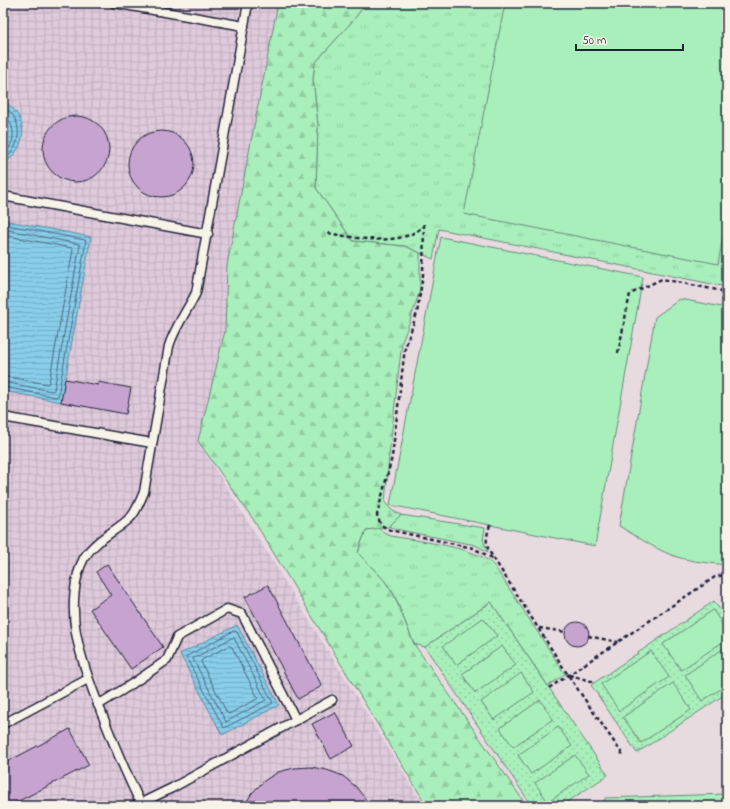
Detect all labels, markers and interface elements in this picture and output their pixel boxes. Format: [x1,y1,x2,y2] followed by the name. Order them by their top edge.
[576,26,683,52] scale bar
[582,32,606,50] text: 50 m

